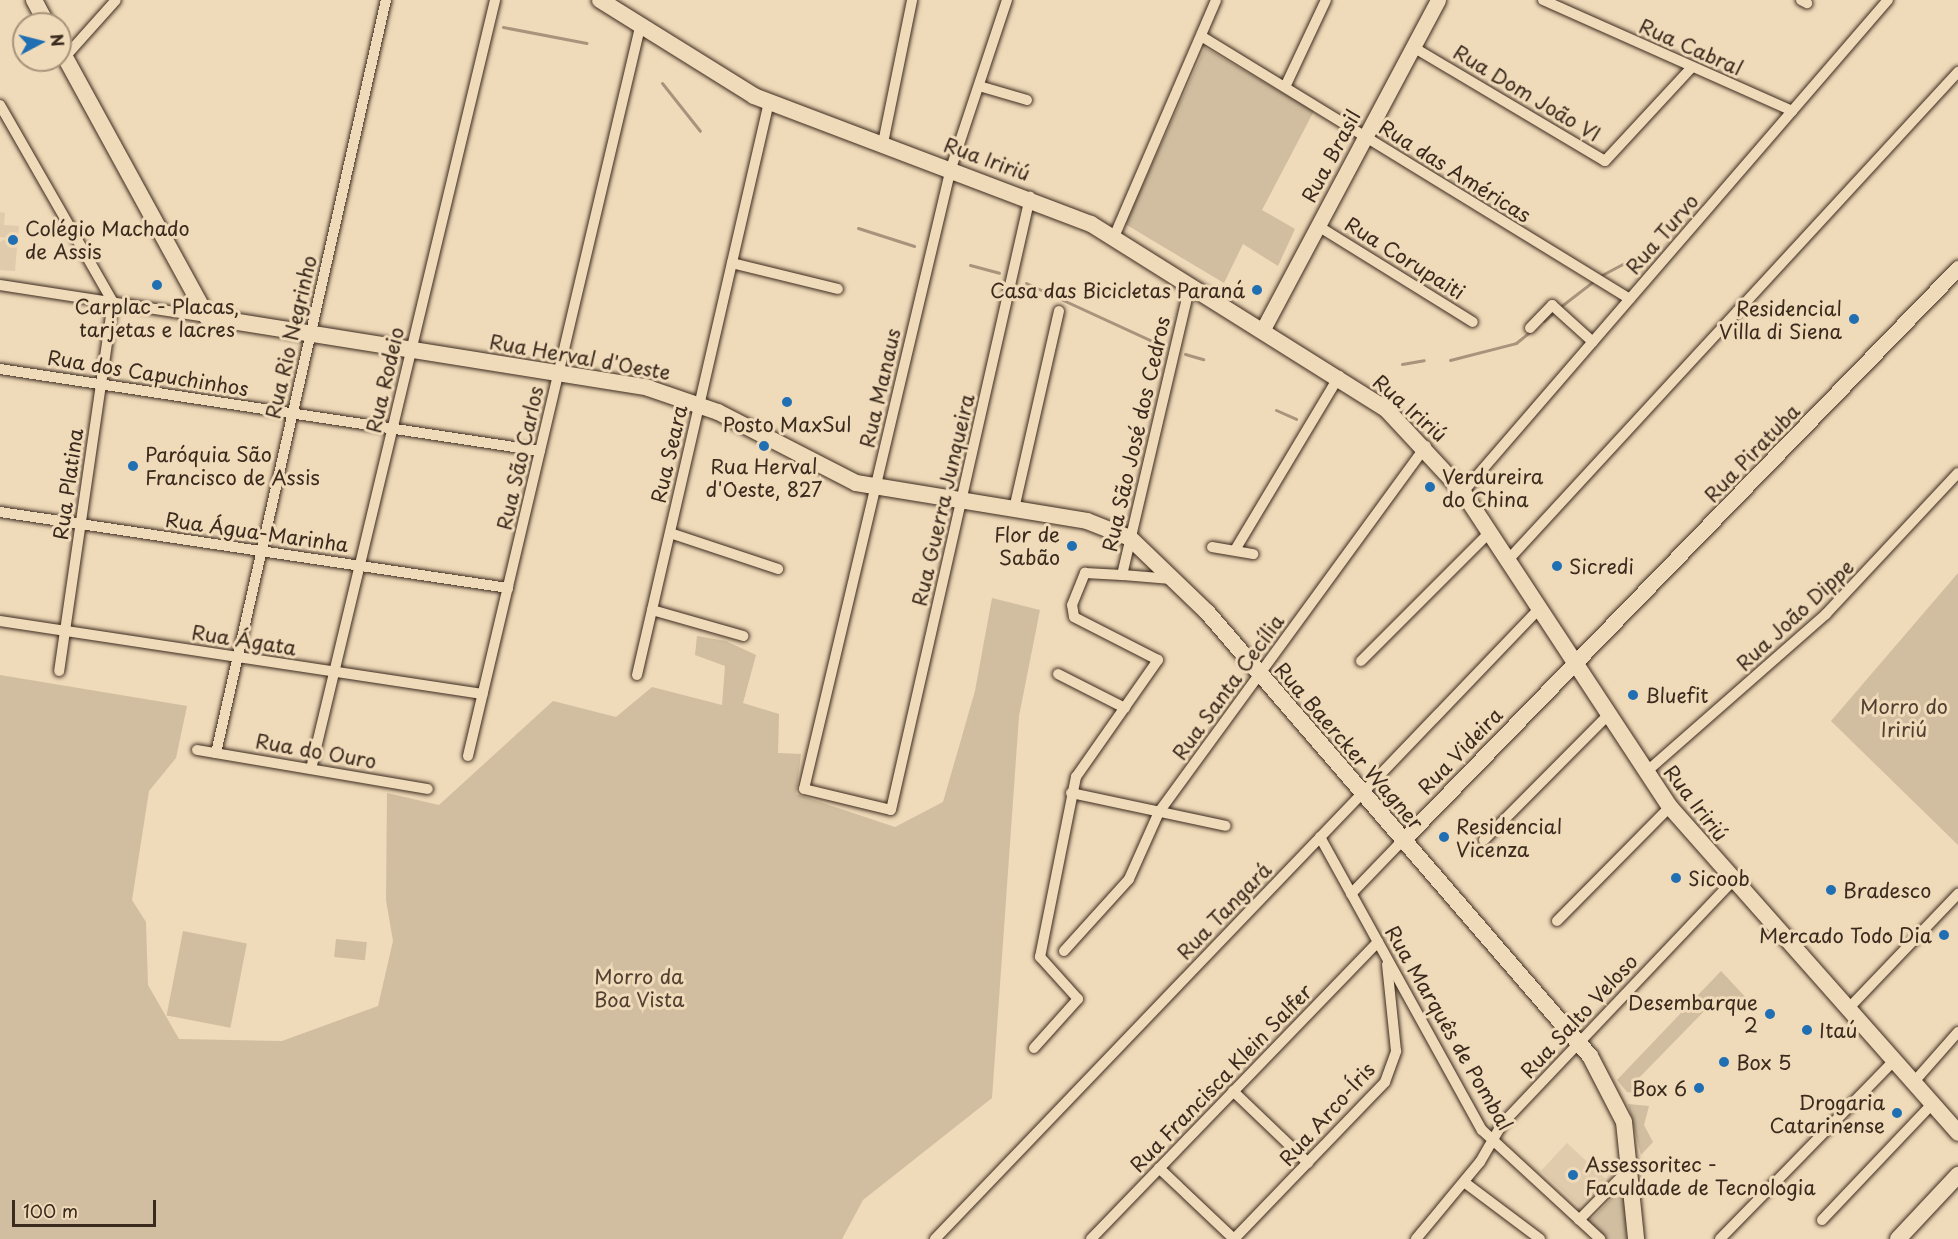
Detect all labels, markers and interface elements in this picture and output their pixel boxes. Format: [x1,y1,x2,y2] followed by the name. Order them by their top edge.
[12,12,72,72] north arrow
[1636,14,1746,80] street label: Rua Cabral
[45,32,71,48] text: N
[1449,39,1605,147] street label: Rua Dom João VI
[1297,106,1365,206] street label: Rua Brasil
[1375,115,1535,227] street label: Rua das Américas
[940,132,1034,186] street label: Rua Iririú
[1620,189,1704,279] street label: Rua Turvo
[1341,212,1469,304] street label: Rua Corupaiti
[25,216,190,263] place label: Colégio Machado de Assis
[6,233,20,247] marker: Colégio Machado de Assis
[260,252,322,422] street label: Rua Rio Negrinho
[150,278,164,292] marker: Carplac - Placas, tarjetas e lacres
[984,278,1245,302] place label: Casa das Bicicletas Paraná
[1250,283,1264,297] marker: Casa das Bicicletas Paraná
[74,294,240,341] place label: Carplac - Placas, tarjetas e lacres
[1716,296,1842,343] place label: Residencial Villa di Siena
[1847,312,1861,326] marker: Residencial Villa di Siena
[1097,314,1175,554] street label: Rua São José dos Cedros
[361,325,409,435] street label: Rua Rodeio
[855,326,905,450] street label: Rua Manaus
[487,329,673,385] street label: Rua Herval d'Oeste
[45,345,251,401] street label: Rua dos Capuchinhos
[1368,369,1452,447] street label: Rua Iririú
[492,383,548,533] street label: Rua São Carlos
[907,392,979,608] street label: Rua Guerra Junqueira
[780,395,794,409] marker: Posto MaxSul
[1699,398,1805,508] street label: Rua Piratuba
[646,402,692,506] street label: Rua Seara
[723,412,851,436] place label: Posto MaxSul
[48,426,88,542] street label: Rua Platina
[757,439,771,453] marker: Rua Herval d'Oeste, 827
[145,442,320,489] place label: Paróquia São Francisco de Assis
[705,455,823,502] place label: Rua Herval d'Oeste, 827
[126,459,140,473] marker: Paróquia São Francisco de Assis
[1442,464,1543,511] place label: Verdureira do China
[1423,480,1437,494] marker: Verdureira do China
[164,507,350,557] street label: Rua Água-Marinha
[995,522,1060,569] place label: Flor de Sabão
[1065,539,1079,553] marker: Flor de Sabão
[1569,554,1634,578] place label: Sicredi
[1731,554,1859,676] street label: Rua João Dippe
[1550,559,1564,573] marker: Sicredi
[1167,610,1289,764] street label: Rua Santa Cecília
[190,620,298,660] street label: Rua Ágata
[1269,656,1429,836] street label: Rua Baercker Wagner
[1645,683,1708,707] place label: Bluefit
[1626,688,1640,702] marker: Bluefit
[1860,695,1948,742] park label: Morro do Iririú
[1412,702,1508,800] street label: Rua Videira
[254,729,378,773] street label: Rua do Ouro
[1658,760,1734,846] street label: Rua Iririú
[1456,814,1562,861] place label: Residencial Vicenza
[1437,830,1451,844] marker: Residencial Vicenza
[1172,858,1276,964] street label: Rua Tangará
[1688,866,1750,890] place label: Sicoob
[1669,871,1683,885] marker: Sicoob
[1843,878,1931,902] place label: Bradesco
[1824,883,1838,897] marker: Bradesco
[1380,921,1518,1135] street label: Rua Marquês de Pombal
[1758,923,1932,947] place label: Mercado Todo Dia
[1937,928,1951,942] marker: Mercado Todo Dia
[1516,949,1642,1083] street label: Rua Salto Veloso
[593,965,685,1012] park label: Morro da Boa Vista
[1123,978,1319,1178] street label: Rua Francisca Klein Salfer
[1628,990,1758,1037] place label: Desembarque 2
[1763,1007,1777,1021] marker: Desembarque 2
[1819,1018,1857,1042] place label: Itaú
[1800,1023,1814,1037] marker: Itaú
[1736,1050,1791,1074] place label: Box 5
[1717,1055,1731,1069] marker: Box 5
[1274,1057,1380,1171] street label: Rua Arco-Íris
[1631,1076,1687,1100] place label: Box 6
[1692,1081,1706,1095] marker: Box 6
[1770,1090,1885,1137] place label: Drogaria Catarinense
[1890,1106,1904,1120] marker: Drogaria Catarinense
[1585,1152,1816,1199] place label: Assessoritec - Faculdade de Tecnologia
[1566,1168,1580,1182] marker: Assessoritec - Faculdade de Tecnologia
[15,1188,159,1226] scale bar
[23,1197,78,1224] text: 100 m

